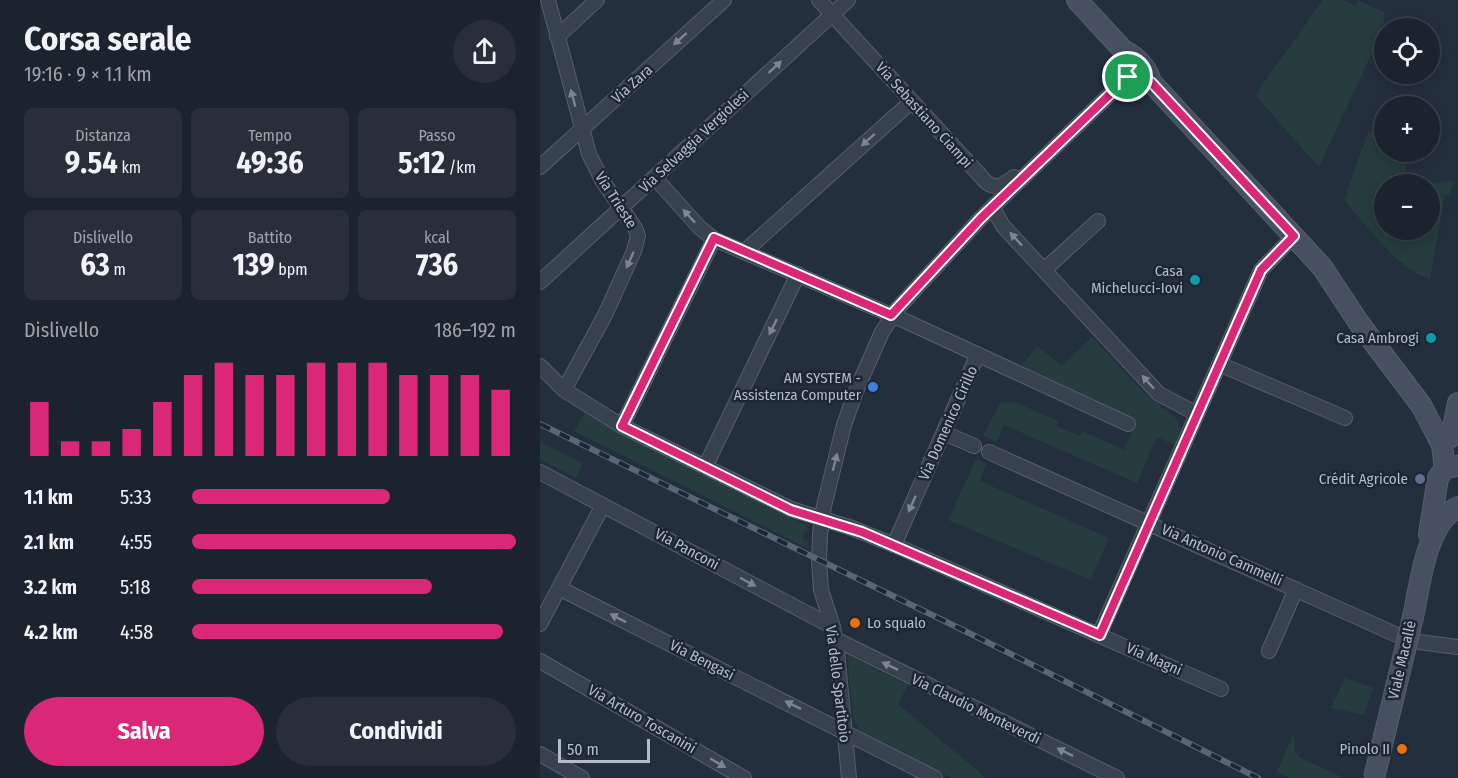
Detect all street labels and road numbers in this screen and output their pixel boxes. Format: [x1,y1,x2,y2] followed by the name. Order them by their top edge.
[872,58,976,172] street label: Via Sebastiano Ciampi
[608,61,656,107] street label: Via Zara
[635,86,753,196] street label: Via Selvaggia Vergiolesi
[591,168,641,232] street label: Via Trieste
[915,363,981,483] street label: Via Domenico Cirillo
[1159,520,1285,590] street label: Via Antonio Cammelli
[652,525,722,573] street label: Via Panconi
[1384,619,1420,701] street label: Viale Macallè
[822,624,854,744] street label: Via dello Spartitoio
[667,636,737,684] street label: Via Bengasi
[1123,639,1185,679] street label: Via Magni
[909,670,1043,748] street label: Via Claudio Monteverdi
[585,681,699,757] street label: Via Arturo Toscanini

